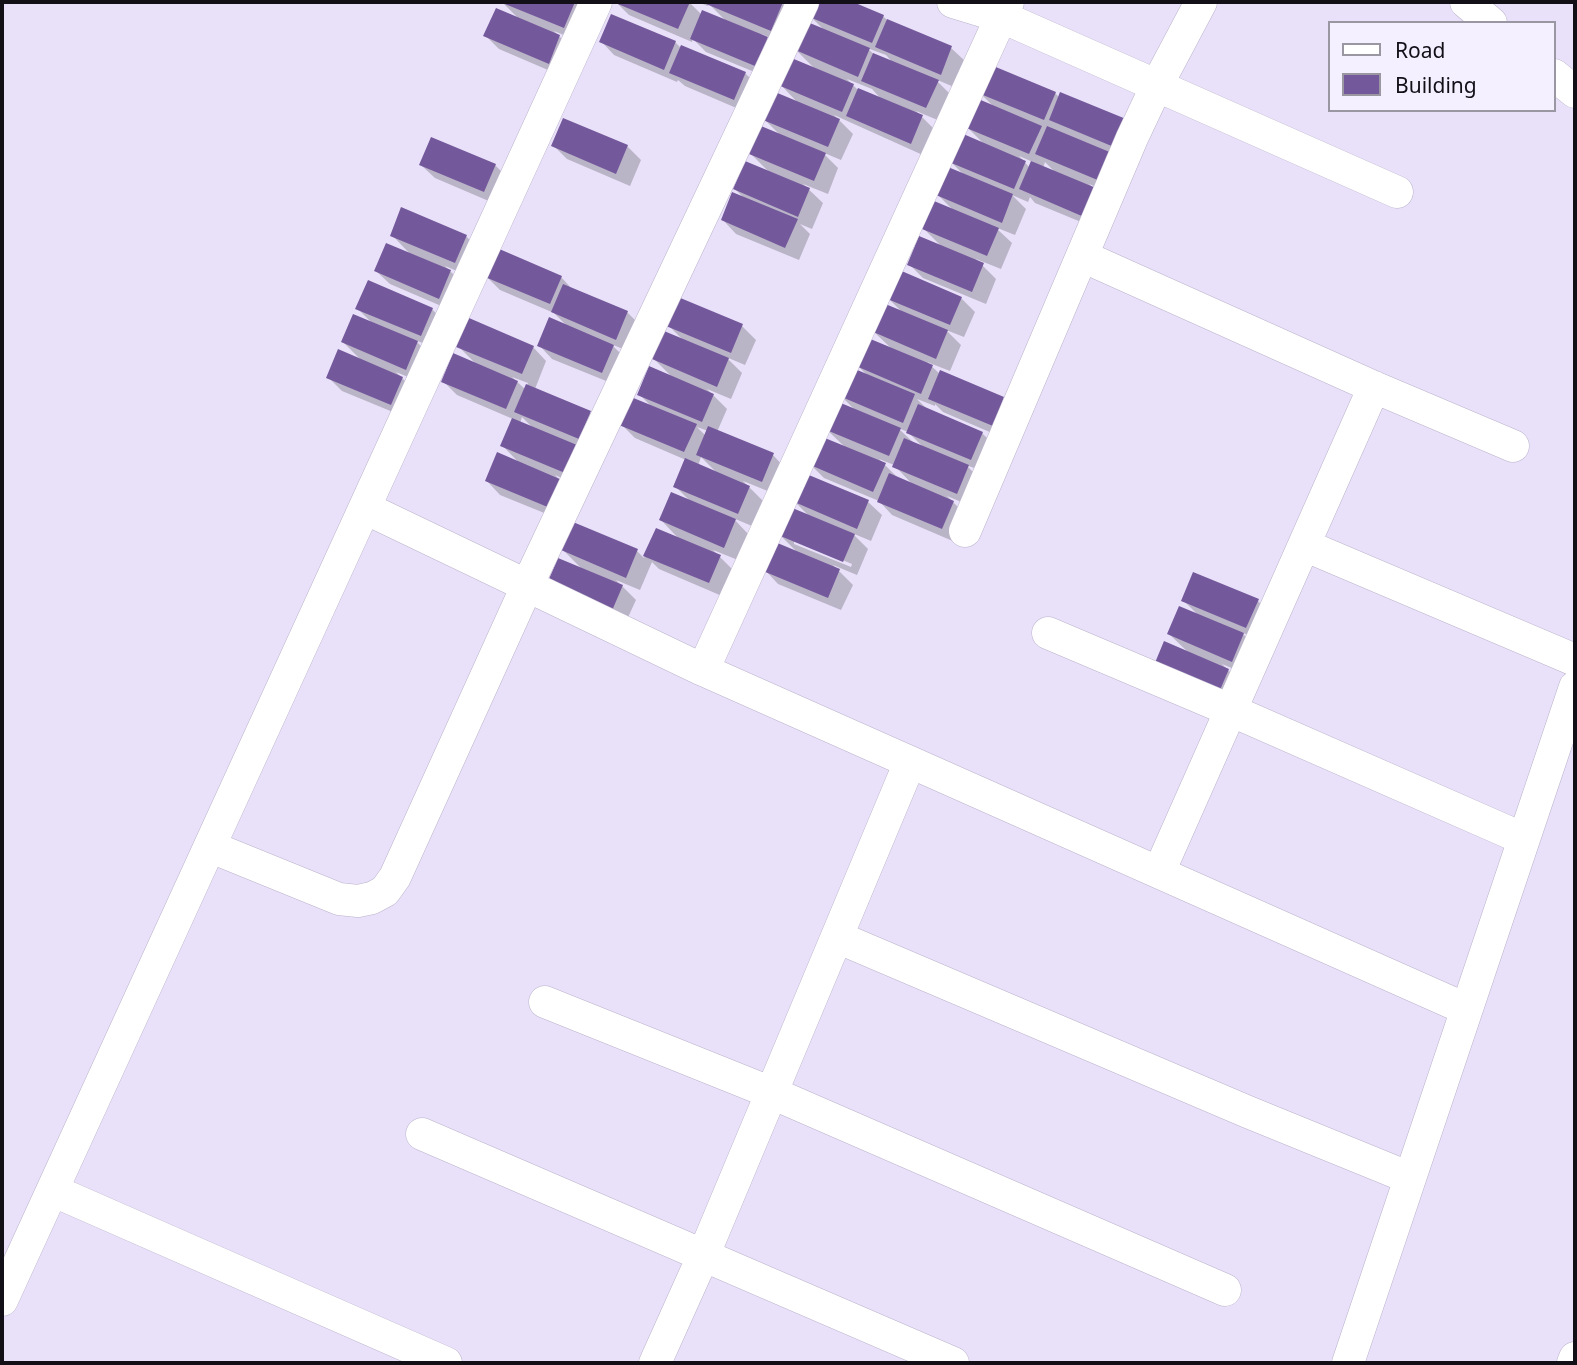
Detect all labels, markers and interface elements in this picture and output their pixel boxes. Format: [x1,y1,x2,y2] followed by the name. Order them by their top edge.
[1328,21,1556,112] legend
[1395,36,1445,64] text: Road
[1395,71,1477,99] text: Building

